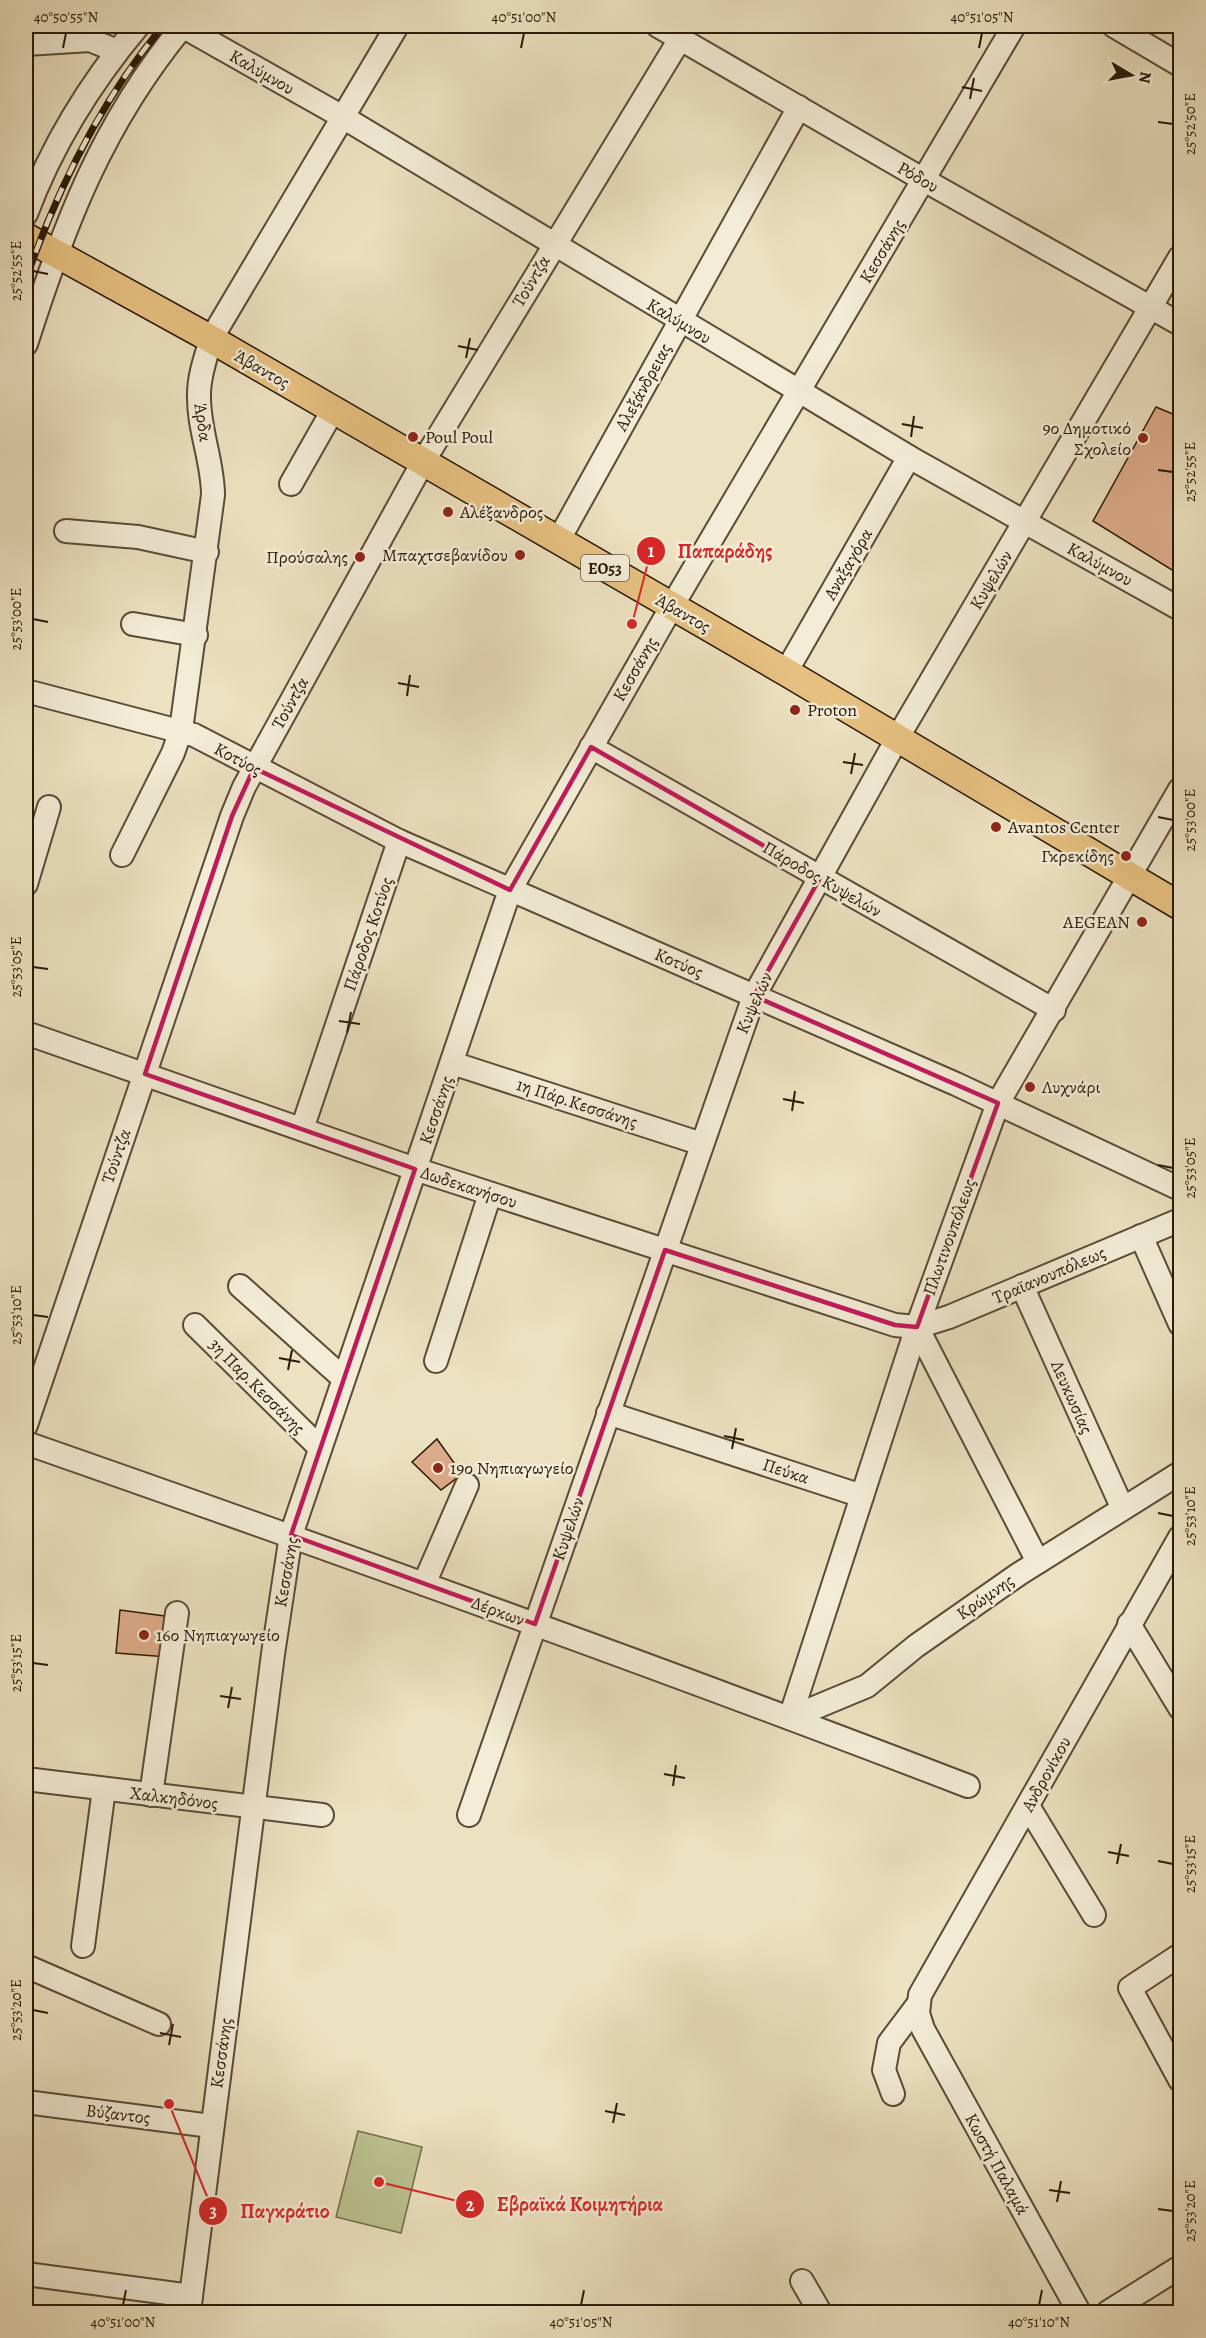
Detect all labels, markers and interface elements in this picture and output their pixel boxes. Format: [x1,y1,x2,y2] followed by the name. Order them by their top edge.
[34,7,98,27] text: 40°50'55"N
[492,7,557,27] text: 40°51'00"N
[950,7,1014,27] text: 40°51'05"N
[225,44,299,100] street label: Καλύμνου
[1101,45,1161,105] north arrow
[1133,70,1157,85] text: N
[1180,93,1200,155] text: 25°52'50"E
[893,156,943,198] street label: Ρόδου
[853,214,911,288] street label: Κεσσάνης
[6,241,26,301] text: 25°52'55"E
[506,250,556,311] street label: Τούντζα
[642,292,716,350] street label: Καλύμνου
[609,339,677,436] street label: Αλεξάνδρειας
[230,343,294,395] street label: Άβαντος
[188,401,218,443] street label: Άρδα
[1042,416,1131,461] place label: 9ο Δημοτικό Σχολείο
[425,425,494,449] place label: Poul Poul
[406,430,420,444] marker: Poul Poul
[1136,431,1150,445] marker: 9ο Δημοτικό Σχολείο
[1180,442,1200,502] text: 25°52'55"E
[459,500,543,524] place label: Αλέξανδρος
[441,505,455,519] marker: Αλέξανδρος
[817,524,878,605] street label: Αναξαγόρα
[636,532,785,570] callout: Παπαράδης
[1063,536,1137,592] street label: Καλύμνου
[677,538,773,565] text: Παπαράδης
[648,539,655,563] text: 1
[382,543,508,567] place label: Μπαχτσεβανίδου
[266,545,348,569] place label: Προύσαλης
[964,546,1018,614] street label: Κυψελών
[513,548,527,562] marker: Μπαχτσεβανίδου
[353,550,367,564] marker: Προύσαλης
[581,555,629,581] road number: ΕΟ53
[651,587,715,639] street label: Άβαντος
[6,588,26,650] text: 25°53'00"E
[607,632,663,706] street label: Κεσσάνης
[266,672,314,733] street label: Τούντζα
[807,698,857,722] place label: Proton
[788,703,802,717] marker: Proton
[210,736,266,782] street label: Κοτύος
[1180,789,1200,851] text: 25°53'00"E
[1007,815,1120,839] place label: Avantos Center
[989,820,1003,834] marker: Avantos Center
[758,835,886,923] street label: Πάροδος Κυψελών
[1041,844,1114,868] place label: Γκρεκίδης
[1119,849,1133,863] marker: Γκρεκίδης
[337,874,399,994] street label: Πάροδος Κοτύος
[1062,910,1130,934] place label: AEGEAN
[1135,915,1149,929] marker: AEGEAN
[6,936,26,998] text: 25°53'05"E
[651,942,707,984] street label: Κοτύος
[730,968,778,1038] street label: Κυψελών
[513,1072,641,1134] street label: 1η Πάρ.Κεσσάνης
[413,1073,459,1147] street label: Κεσσάνης
[1041,1075,1100,1099] place label: Λυχνάρι
[1023,1080,1037,1094] marker: Λυχνάρι
[96,1125,137,1186] street label: Τούντζα
[1180,1137,1200,1199] text: 25°53'05"E
[418,1160,520,1214] street label: Δωδεκανήσου
[917,1175,981,1299] street label: Πλωτινουπόλεως
[989,1240,1109,1310] street label: Τραϊανουπόλεως
[6,1285,26,1345] text: 25°53'10"E
[203,1332,311,1440] street label: 3η Παρ.Κεσσάνης
[1045,1356,1099,1438] street label: Λευκωσίας
[760,1452,813,1490] street label: Πεύκα
[450,1456,574,1480] place label: 19ο Νηπιαγωγείο
[431,1461,445,1475] marker: 19ο Νηπιαγωγείο
[1180,1486,1200,1546] text: 25°53'10"E
[546,1494,590,1564] street label: Κυψελών
[268,1535,304,1609] street label: Κεσσάνης
[951,1568,1019,1626] street label: Κρώμνης
[468,1590,528,1632] street label: Δέρκων
[156,1623,280,1647] place label: 16ο Νηπιαγωγείο
[137,1628,151,1642] marker: 16ο Νηπιαγωγείο
[6,1634,26,1692] text: 25°53'15"E
[1015,1732,1077,1817] street label: Ανδρονίκου
[129,1781,219,1815] street label: Χαλκηδόνος
[1180,1835,1200,1893] text: 25°53'15"E
[6,1979,26,2041] text: 25°53'20"E
[204,2016,238,2090] street label: Κεσσάνης
[84,2098,152,2130] street label: Βύζαντος
[959,2109,1035,2219] street label: Κωστή Παλαμά
[1180,2180,1200,2242] text: 25°53'20"E
[455,2185,675,2223] callout: Εβραϊκά Κοιμητήρια
[497,2191,664,2218] text: Εβραϊκά Κοιμητήρια
[198,2192,341,2230] callout: Παγκράτιο
[466,2193,475,2217] text: 2
[240,2198,330,2225] text: Παγκράτιο
[209,2199,217,2223] text: 3
[91,2312,156,2332] text: 40°51'00"N
[549,2312,613,2332] text: 40°51'05"N
[1008,2312,1070,2332] text: 40°51'10"N

